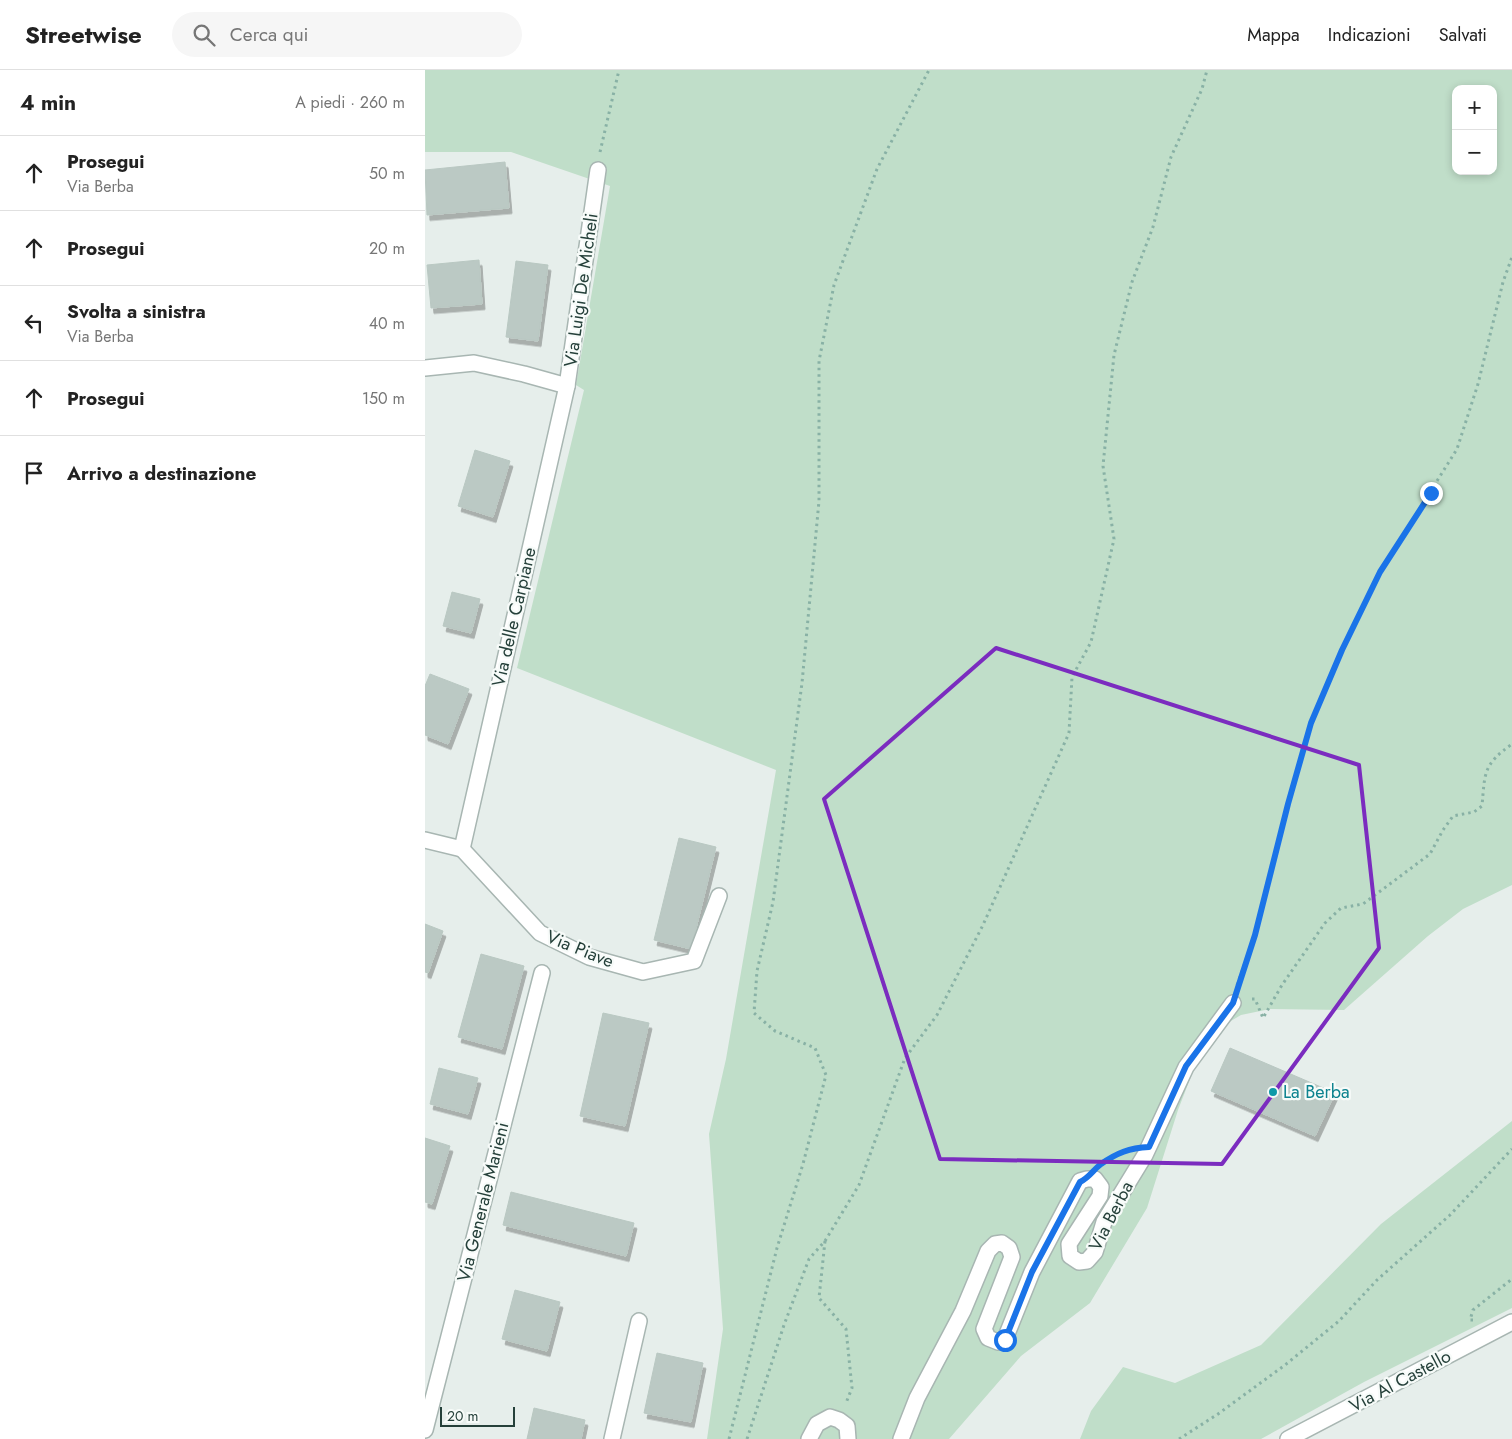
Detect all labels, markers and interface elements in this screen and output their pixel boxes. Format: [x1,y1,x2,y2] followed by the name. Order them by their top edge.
[172,12,522,57] search box
[25,17,142,52] text: Streetwise
[190,21,218,49] icon: search
[230,21,309,48] text: Cerca qui
[1247,22,1300,48] text: Mappa
[1328,22,1411,48] text: Indicazioni
[1439,22,1487,48] text: Salvati
[1452,85,1497,175] map controls
[1452,85,1497,130] button: +
[20,88,76,118] text: 4 min
[295,91,405,114] text: A piedi · 260 m
[1452,130,1497,175] button: −
[67,148,145,175] text: Prosegui
[20,159,48,187] icon: ahead
[369,162,405,185] text: 50 m
[67,175,134,198] text: Via Berba
[557,211,605,369] street label: Via Luigi De Micheli
[20,234,48,262] icon: ahead
[67,235,145,262] text: Prosegui
[369,237,405,260] text: 20 m
[67,298,206,325] text: Svolta a sinistra
[20,309,48,337] icon: left
[369,312,405,335] text: 40 m
[67,325,134,348] text: Via Berba
[20,384,48,412] icon: ahead
[67,385,145,412] text: Prosegui
[362,387,405,410] text: 150 m
[20,459,48,487] icon: arrive
[67,460,256,487] text: Arrivo a destinazione
[1420,482,1443,505] route end
[485,545,543,689] street label: Via delle Carpiane
[542,924,618,974] street label: Via Piave
[1283,1079,1350,1105] place label: La Berba
[1267,1086,1279,1098] marker: La Berba
[451,1119,515,1285] street label: Via Generale Marieni
[1082,1177,1140,1255] street label: Via Berba
[994,1329,1017,1352] route start
[1344,1343,1456,1419] street label: Via Al Castello
[440,1404,515,1427] scale bar
[447,1406,479,1426] text: 20 m

